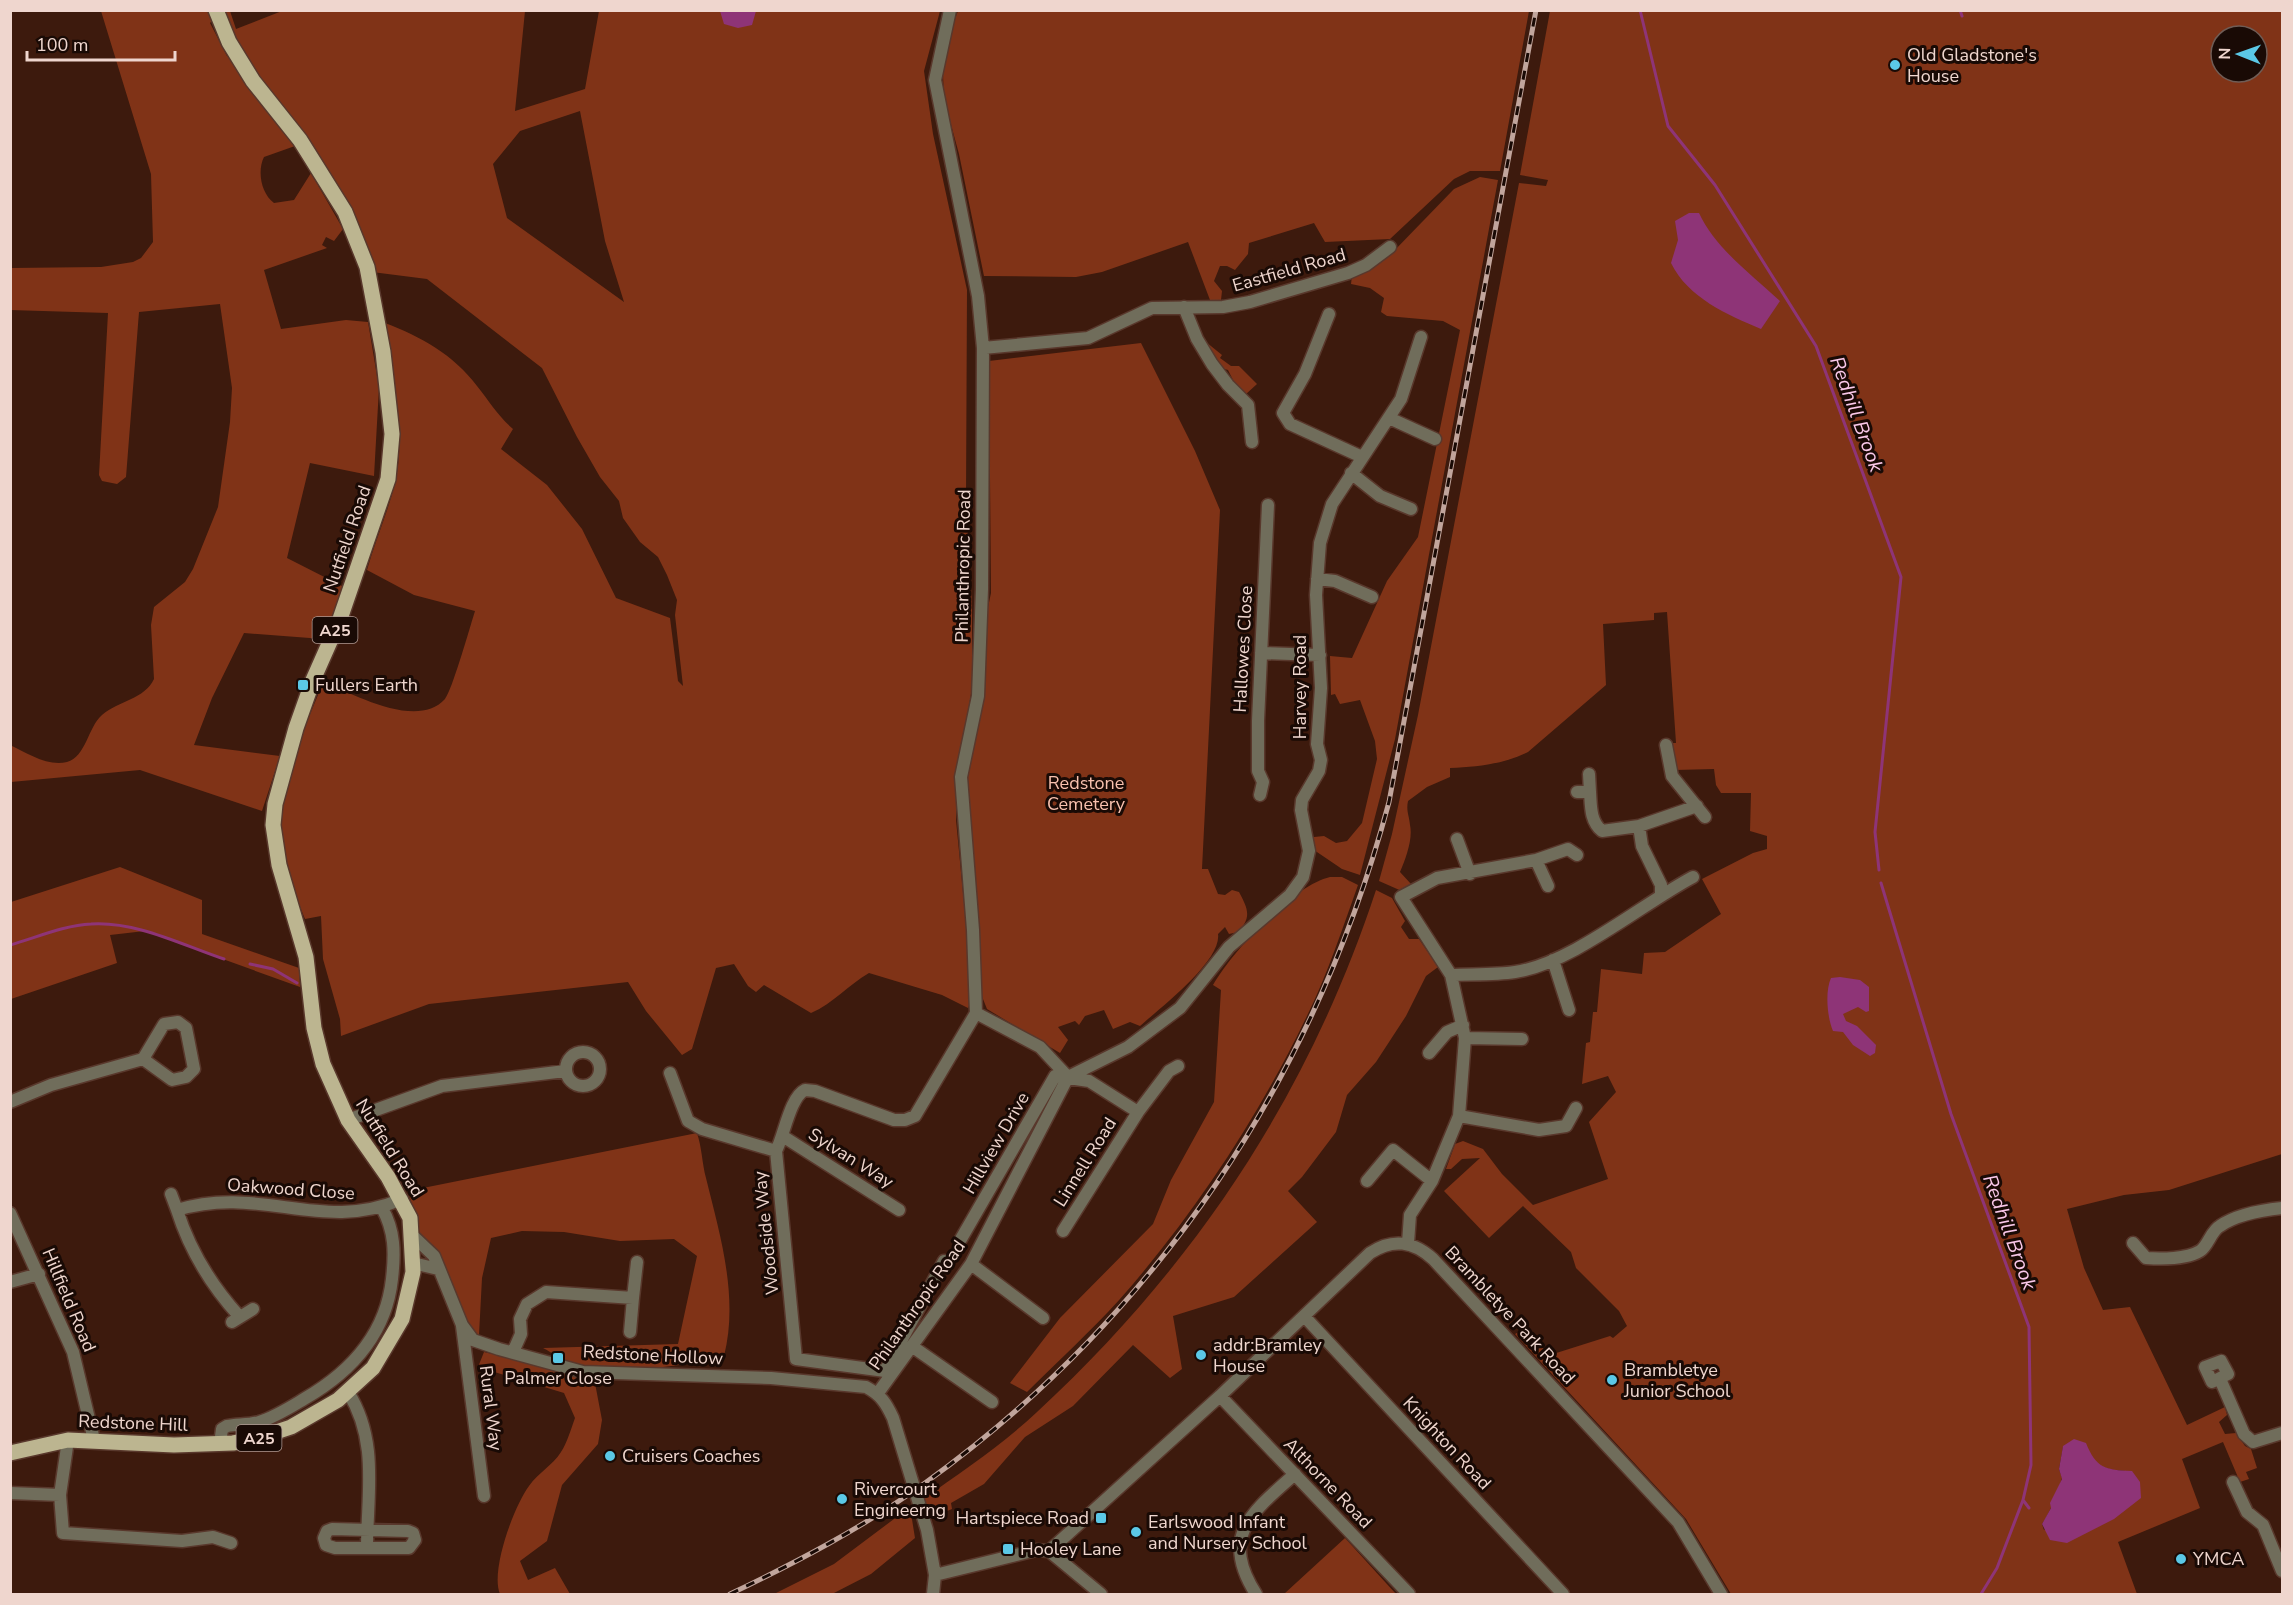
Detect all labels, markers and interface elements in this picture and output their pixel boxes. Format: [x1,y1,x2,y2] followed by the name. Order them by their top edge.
[27,24,176,62] scale bar
[2209,24,2269,84] north arrow
[36,33,88,57] text: 100 m
[1907,43,2037,88] place label: Old Gladstone's House
[2214,48,2236,60] text: N
[1888,58,1902,72] marker: Old Gladstone's House
[1230,242,1348,298] street label: Eastfield Road
[1823,353,1890,477] water label: Redhill Brook
[317,482,377,596] street label: Nutfield Road
[950,489,976,643] street label: Philanthropic Road
[1228,585,1258,713] street label: Hallowes Close
[312,617,358,643] road number: A25
[1288,635,1312,739] street label: Harvey Road
[315,673,418,697] place label: Fullers Earth
[296,678,310,692] marker: Fullers Earth
[1047,771,1126,816] park label: Redstone Cemetery
[957,1088,1035,1198] street label: Hillview Drive
[350,1094,430,1202] street label: Nutfield Road
[1048,1113,1122,1211] street label: Linnell Road
[804,1122,899,1194] street label: Sylvan Way
[747,1169,784,1296] street label: Woodside Way
[1976,1171,2043,1295] water label: Redhill Brook
[226,1173,356,1205] street label: Oakwood Close
[863,1235,971,1375] street label: Philanthropic Road
[1440,1241,1580,1389] street label: Brambletye Park Road
[36,1245,102,1355] street label: Hillfield Road
[1213,1333,1322,1378] place label: addr:Bramley House
[582,1339,724,1371] street label: Redstone Hollow
[1194,1348,1208,1362] marker: addr:Bramley House
[551,1351,565,1365] marker: Palmer Close
[1623,1358,1731,1403] place label: Brambletye Junior School
[474,1364,508,1453] street label: Rural Way
[504,1366,612,1390] place label: Palmer Close
[1605,1373,1619,1387] marker: Brambletye Junior School
[1398,1391,1496,1495] street label: Knighton Road
[78,1409,189,1437] street label: Redstone Hill
[236,1425,282,1451] road number: A25
[1279,1432,1377,1534] street label: Althorne Road
[622,1444,761,1468] place label: Cruisers Coaches
[603,1449,617,1463] marker: Cruisers Coaches
[854,1477,946,1522] place label: Rivercourt Engineerng
[835,1492,849,1506] marker: Rivercourt Engineerng
[955,1506,1089,1530] place label: Hartspiece Road
[1148,1510,1307,1555] place label: Earlswood Infant and Nursery School
[1094,1511,1108,1525] marker: Hartspiece Road
[1129,1525,1143,1539] marker: Earlswood Infant and Nursery School
[1020,1537,1121,1561] place label: Hooley Lane
[1001,1542,1015,1556] marker: Hooley Lane
[2192,1547,2244,1571] place label: YMCA
[2174,1552,2188,1566] marker: YMCA

